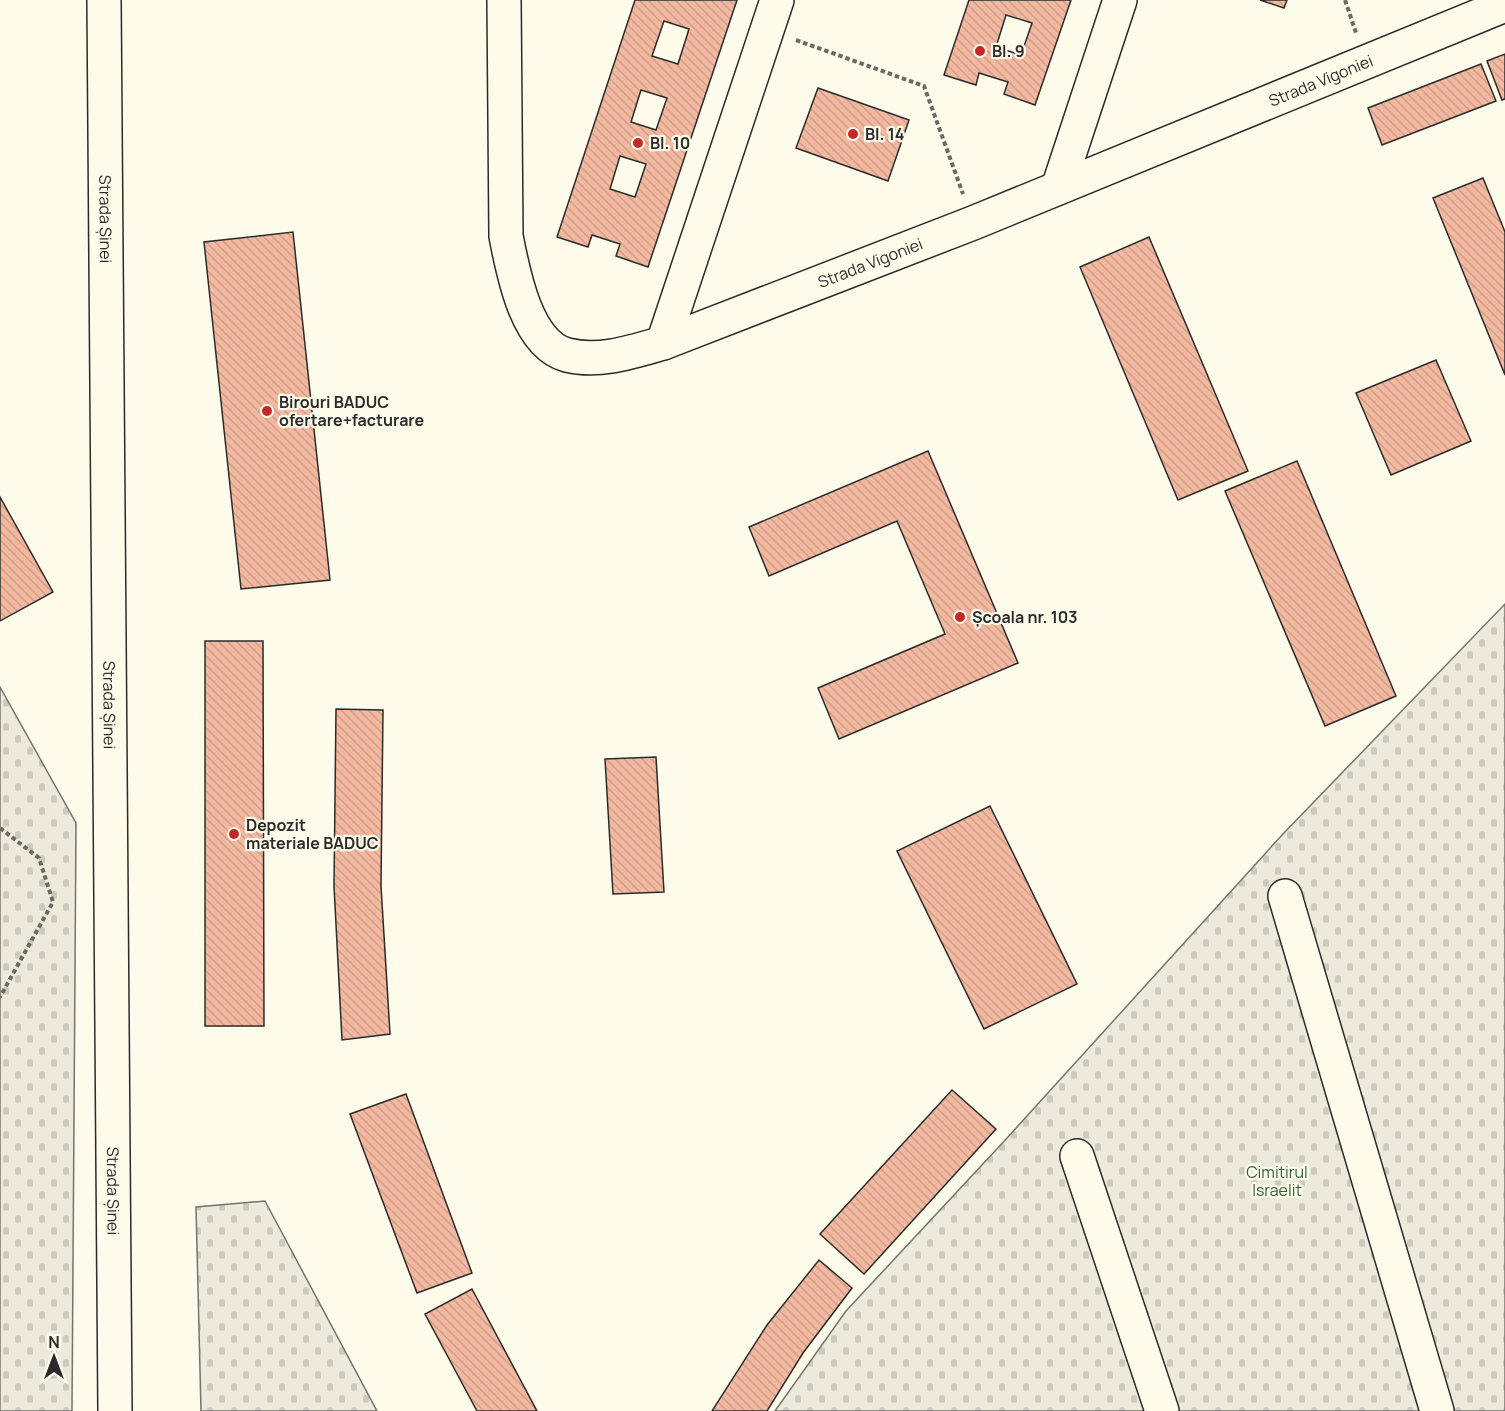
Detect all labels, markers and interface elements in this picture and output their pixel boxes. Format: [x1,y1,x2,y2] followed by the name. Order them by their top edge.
[992,40,1025,62] place label: Bl. 9
[973,44,987,58] marker: Bl. 9
[1265,49,1376,112] street label: Strada Vigoniei
[865,123,904,145] place label: Bl. 14
[846,127,860,141] marker: Bl. 14
[650,132,690,154] place label: Bl. 10
[631,136,645,150] marker: Bl. 10
[94,175,117,263] street label: Strada Șinei
[815,233,926,293] street label: Strada Vigoniei
[279,391,425,431] place label: Birouri BADUC ofertare+facturare
[260,404,274,418] marker: Birouri BADUC ofertare+facturare
[972,606,1078,628] place label: Școala nr. 103
[953,610,967,624] marker: Școala nr. 103
[98,661,121,749] street label: Strada Șinei
[246,814,379,854] place label: Depozit materiale BADUC
[227,827,241,841] marker: Depozit materiale BADUC
[102,1147,125,1235] street label: Strada Șinei
[1246,1161,1308,1201] park label: Cimitirul Israelit
[24,1327,84,1387] north arrow
[48,1331,60,1353] text: N

